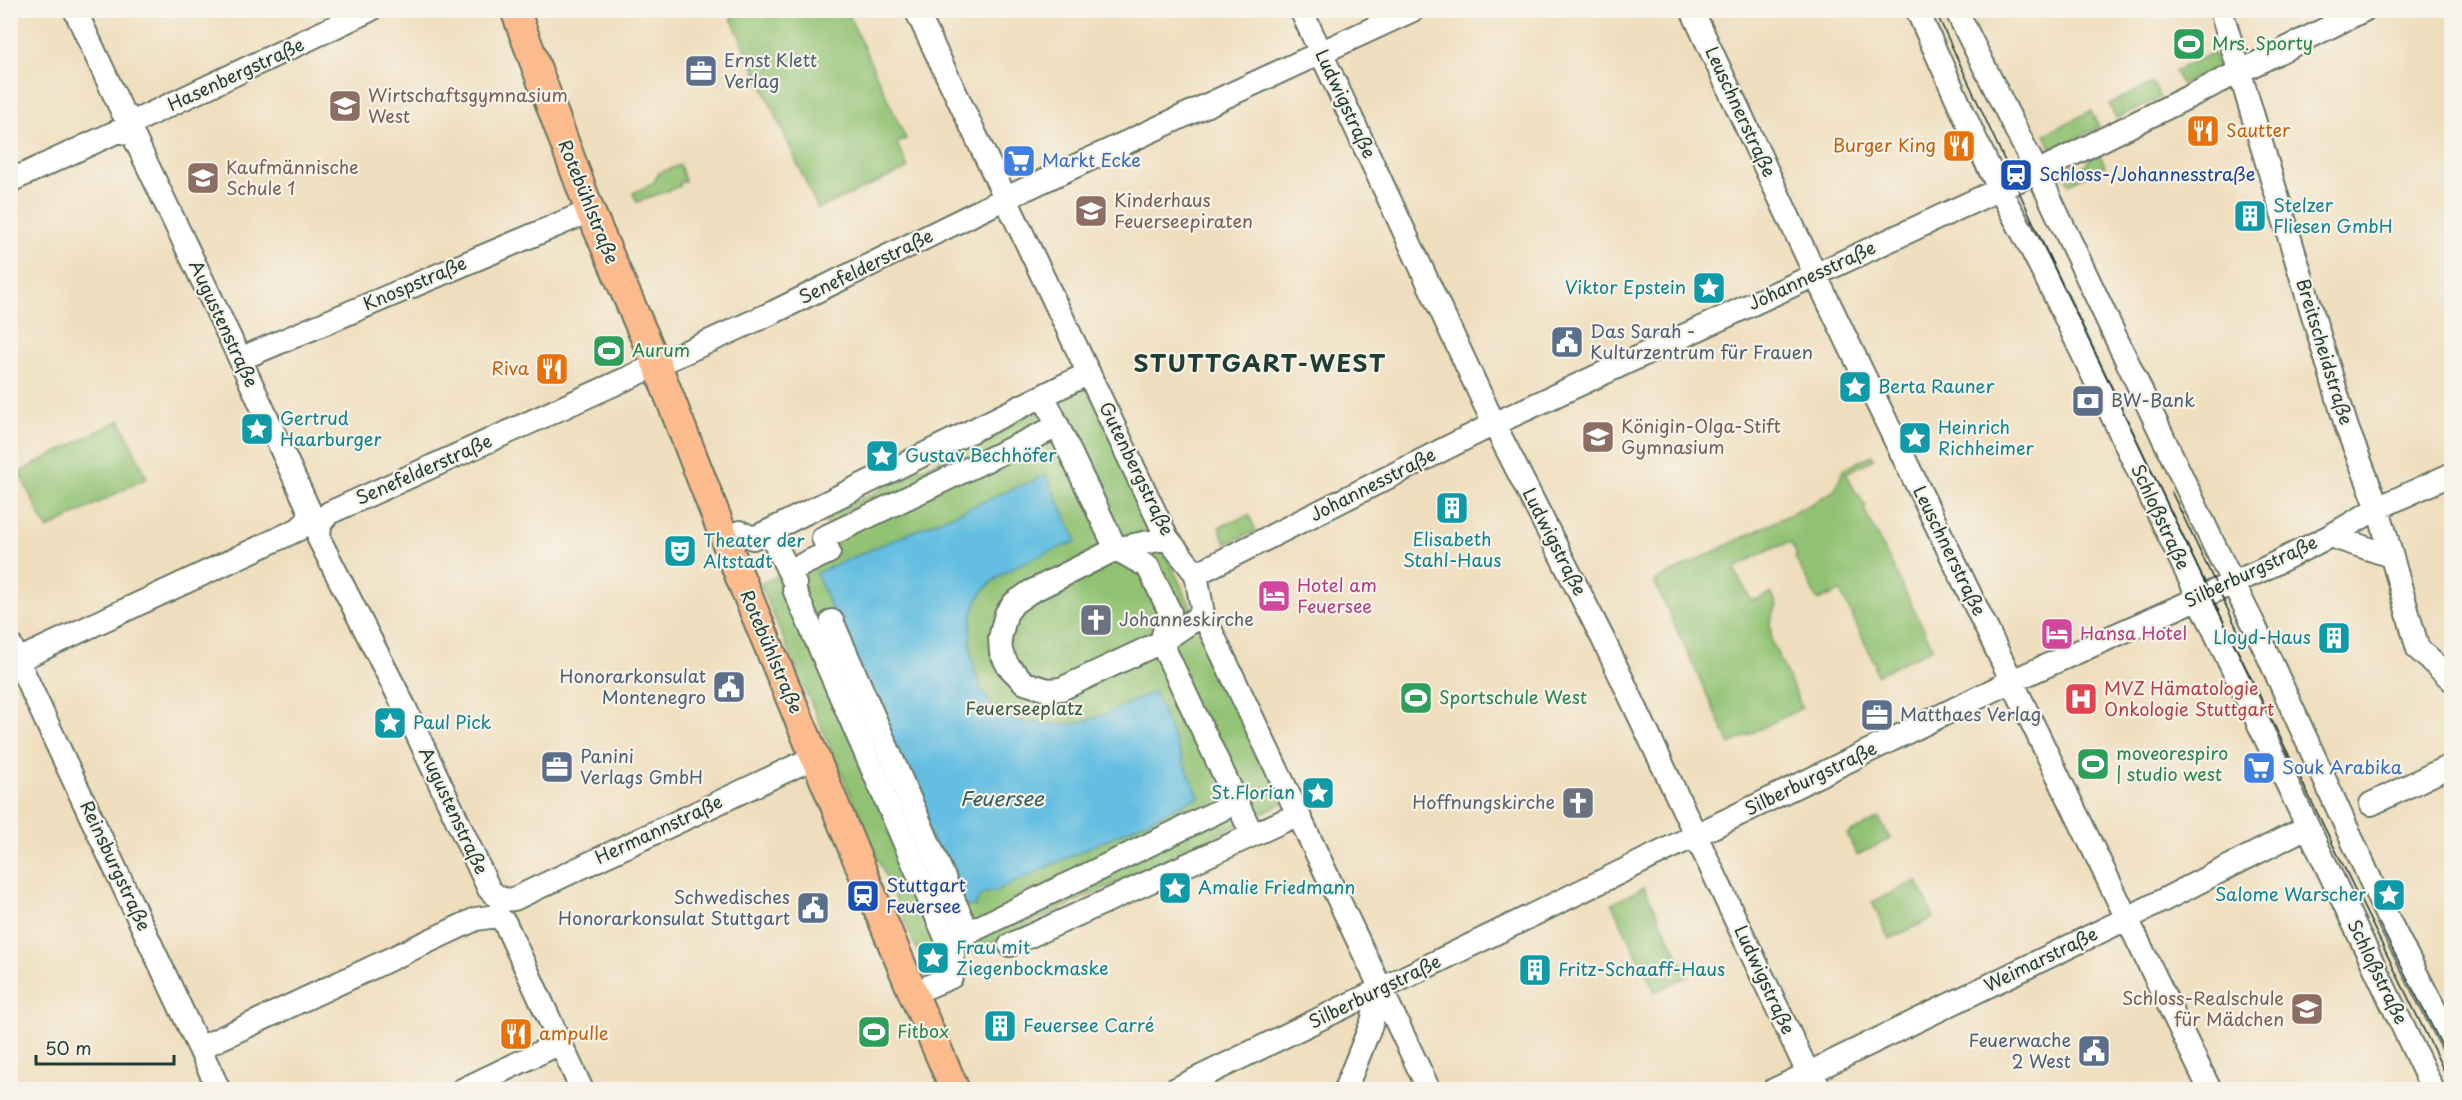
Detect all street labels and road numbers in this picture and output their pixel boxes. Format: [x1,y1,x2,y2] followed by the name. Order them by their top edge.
[163,30,308,117] street label: Hasenbergstraße
[1699,42,1784,181] street label: Leuschnerstraße
[1309,44,1383,162] street label: Ludwigstraße
[552,135,627,268] street label: Rotebühlstraße
[793,221,937,310] street label: Senefelderstraße
[1743,233,1880,316] street label: Johannesstraße
[358,249,470,317] street label: Knospstraße
[183,255,266,392] street label: Augustenstraße
[2290,275,2361,428] street label: Breitscheidstraße
[1093,397,1181,540] street label: Gutenbergstraße
[351,426,496,511] street label: Senefelderstraße
[1305,440,1440,527] street label: Johannesstraße
[2125,459,2198,574] street label: Schloßstraße
[1907,481,1994,620] street label: Leuschnerstraße
[1517,483,1594,600] street label: Ludwigstraße
[2179,528,2321,613] street label: Silberburgstraße
[734,585,811,717] street label: Rotebühlstraße
[1740,734,1881,821] street label: Silberburgstraße
[413,742,496,879] street label: Augustenstraße
[590,787,727,870] street label: Hermannstraße
[74,796,158,935] street label: Reinsburgstraße
[2341,914,2415,1028] street label: Schloßstraße
[1728,920,1802,1038] street label: Ludwigstraße
[1979,920,2102,998] street label: Weimarstraße
[1304,947,1445,1034] street label: Silberburgstraße

